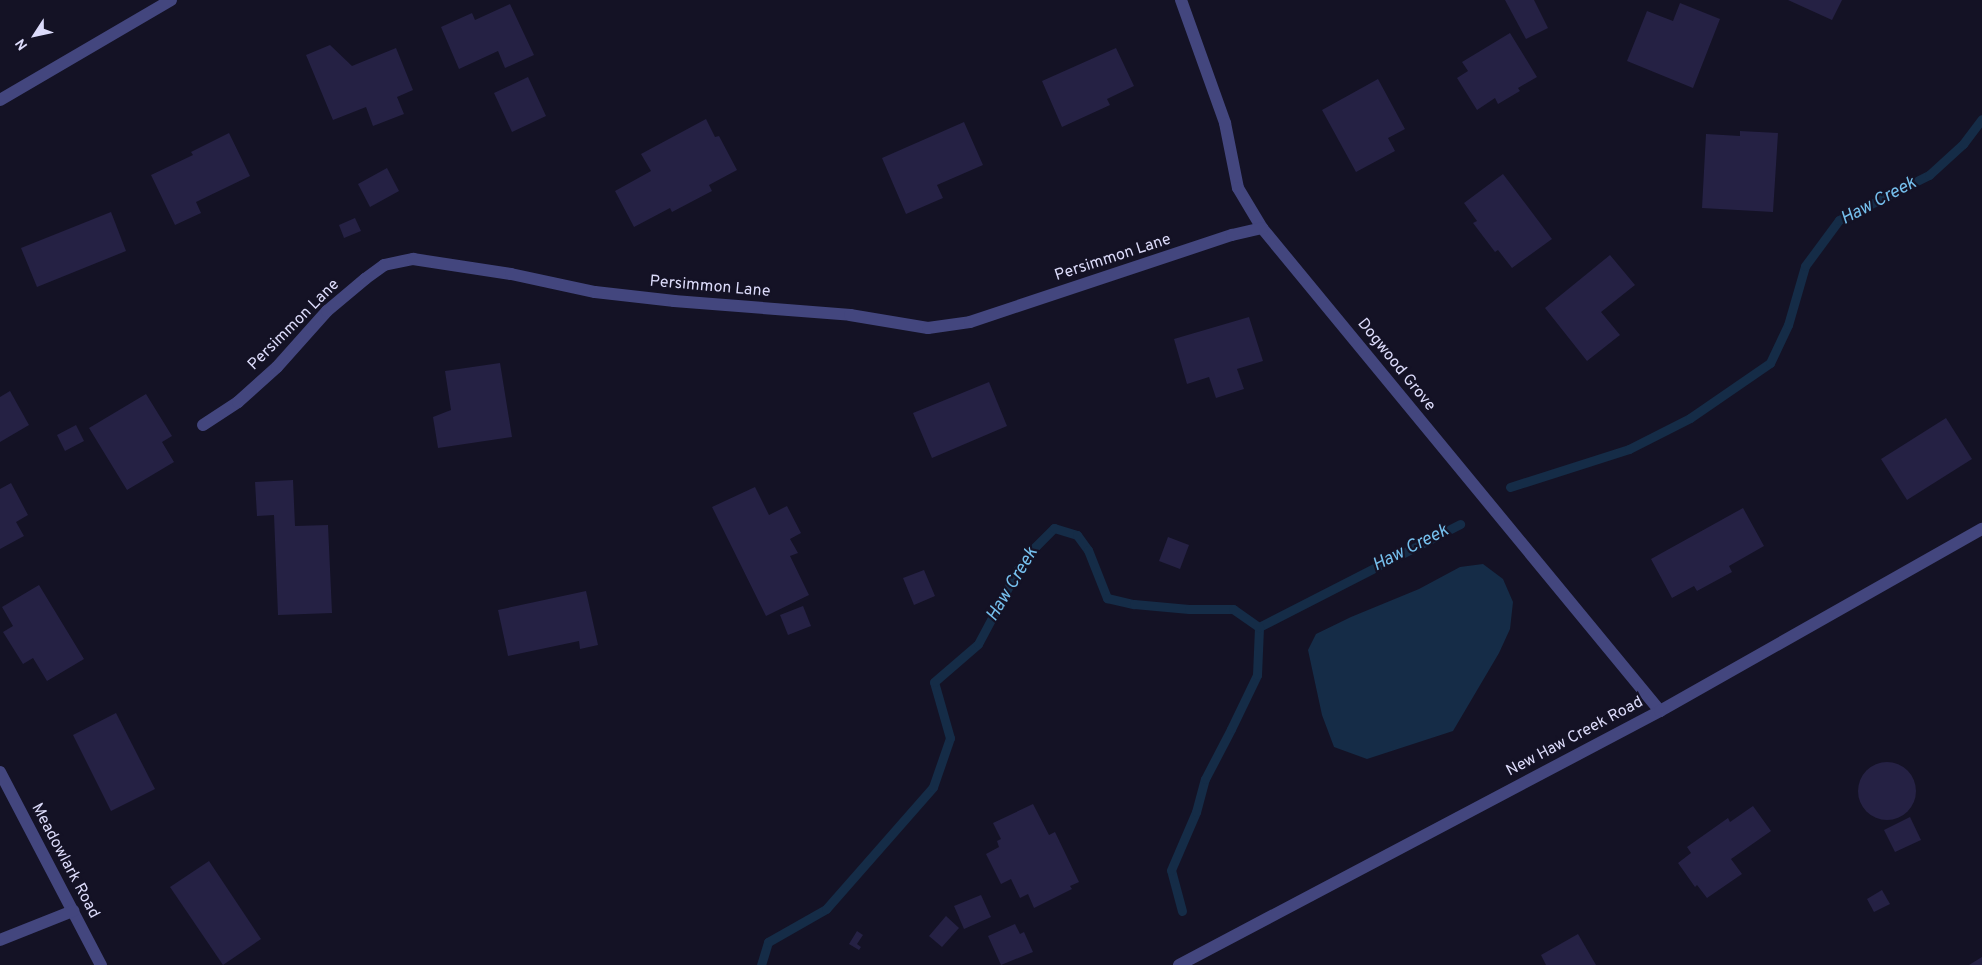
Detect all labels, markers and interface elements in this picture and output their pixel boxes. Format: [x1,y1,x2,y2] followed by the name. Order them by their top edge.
[10,10,60,60] north arrow
[12,35,32,53] text: N
[1838,173,1920,231] water label: Haw Creek
[1052,230,1174,286] street label: Persimmon Lane
[649,272,771,302] street label: Persimmon Lane
[244,275,344,375] street label: Persimmon Lane
[1353,315,1439,415] street label: Dogwood Grove
[1369,521,1453,577] water label: Haw Creek
[983,544,1043,626] water label: Haw Creek
[1503,693,1647,781] street label: New Haw Creek Road
[27,800,103,922] street label: Meadowlark Road

